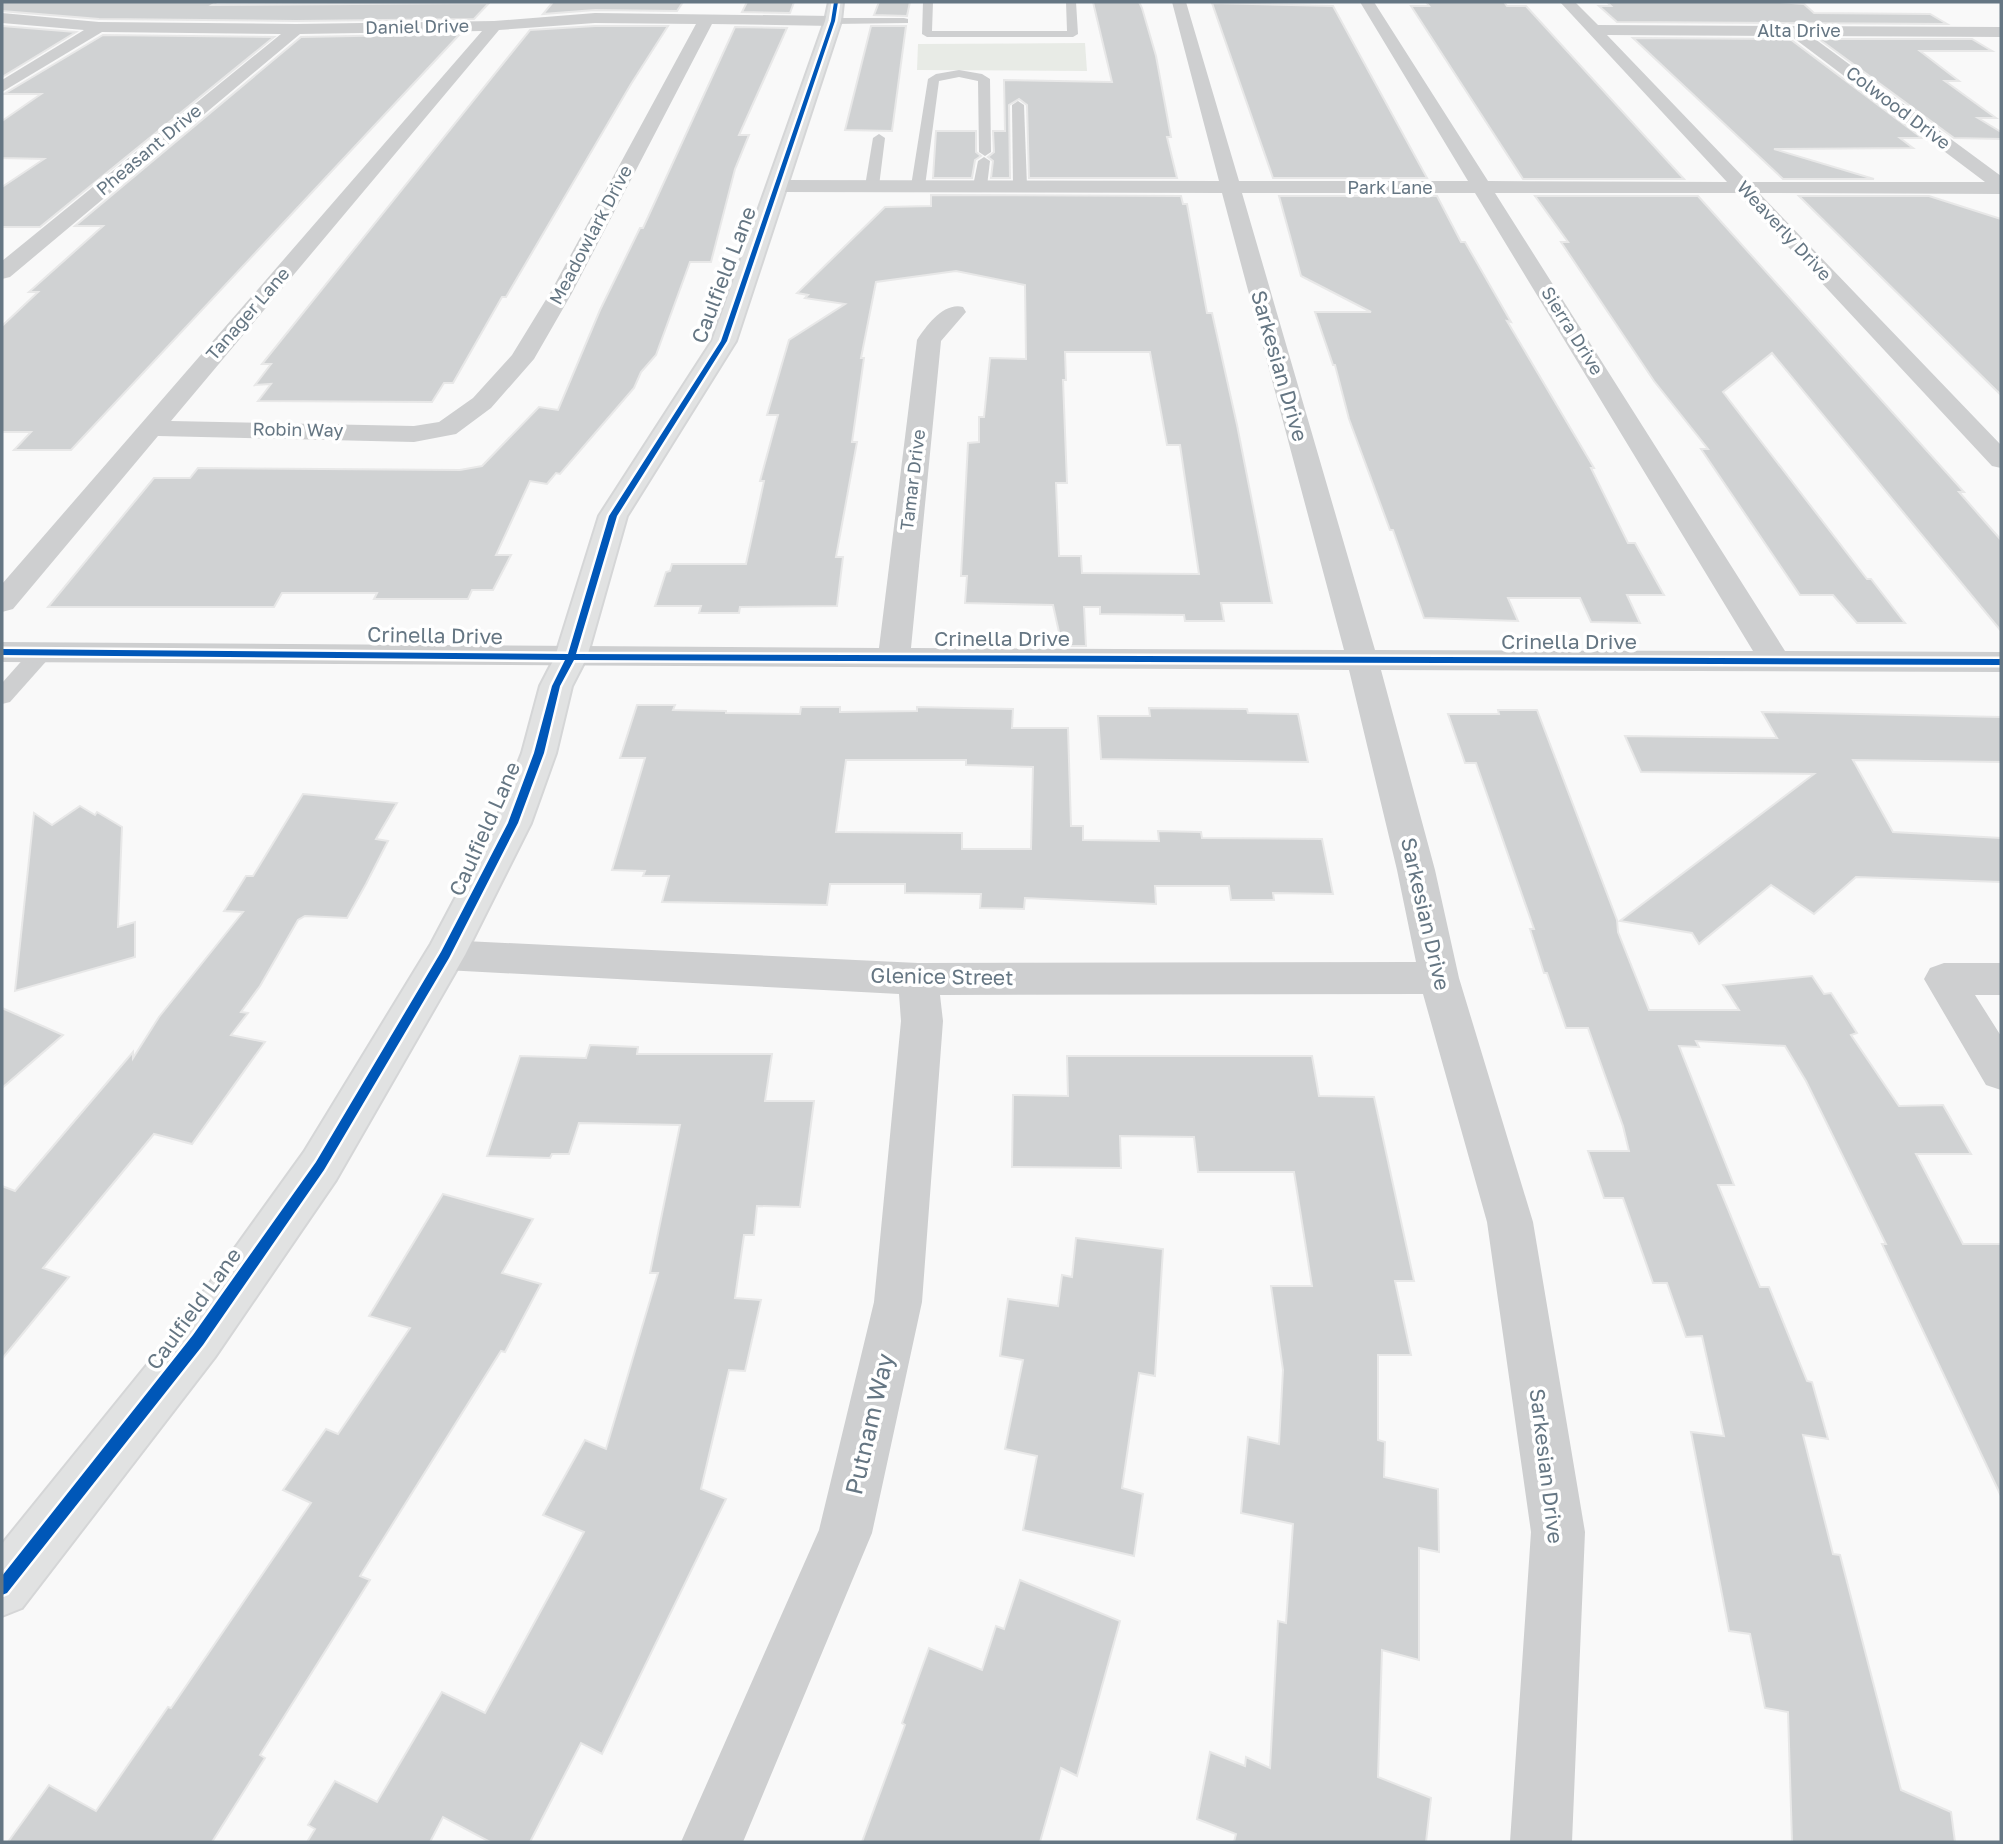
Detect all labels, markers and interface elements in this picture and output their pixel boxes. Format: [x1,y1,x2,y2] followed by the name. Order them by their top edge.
[365,14,469,38] street label: Daniel Drive
[1757,19,1841,41] street label: Alta Drive
[1842,61,1955,154] street label: Colwood Drive
[91,99,205,200] street label: Pheasant Drive
[544,161,636,308] street label: Meadowlark Drive
[1347,176,1433,198] street label: Park Lane
[1733,176,1837,285] street label: Weaverly Drive
[685,203,761,347] street label: Caulfield Lane
[201,262,294,364] street label: Tanager Lane
[1537,282,1609,379] street label: Sierra Drive
[1246,287,1314,444] street label: Sarkesian Drive
[252,417,344,441] street label: Robin Way
[895,428,929,532] street label: Tamar Drive
[367,621,503,649] street label: Crinella Drive
[934,625,1070,651] street label: Crinella Drive
[1501,628,1637,654] street label: Crinella Drive
[443,757,525,900] street label: Caulfield Lane
[1396,835,1456,993] street label: Sarkesian Drive
[870,962,1014,990] street label: Glenice Street
[140,1242,246,1374] street label: Caulfield Lane
[838,1350,899,1497] street label: Putnam Way
[1525,1387,1569,1545] street label: Sarkesian Drive

